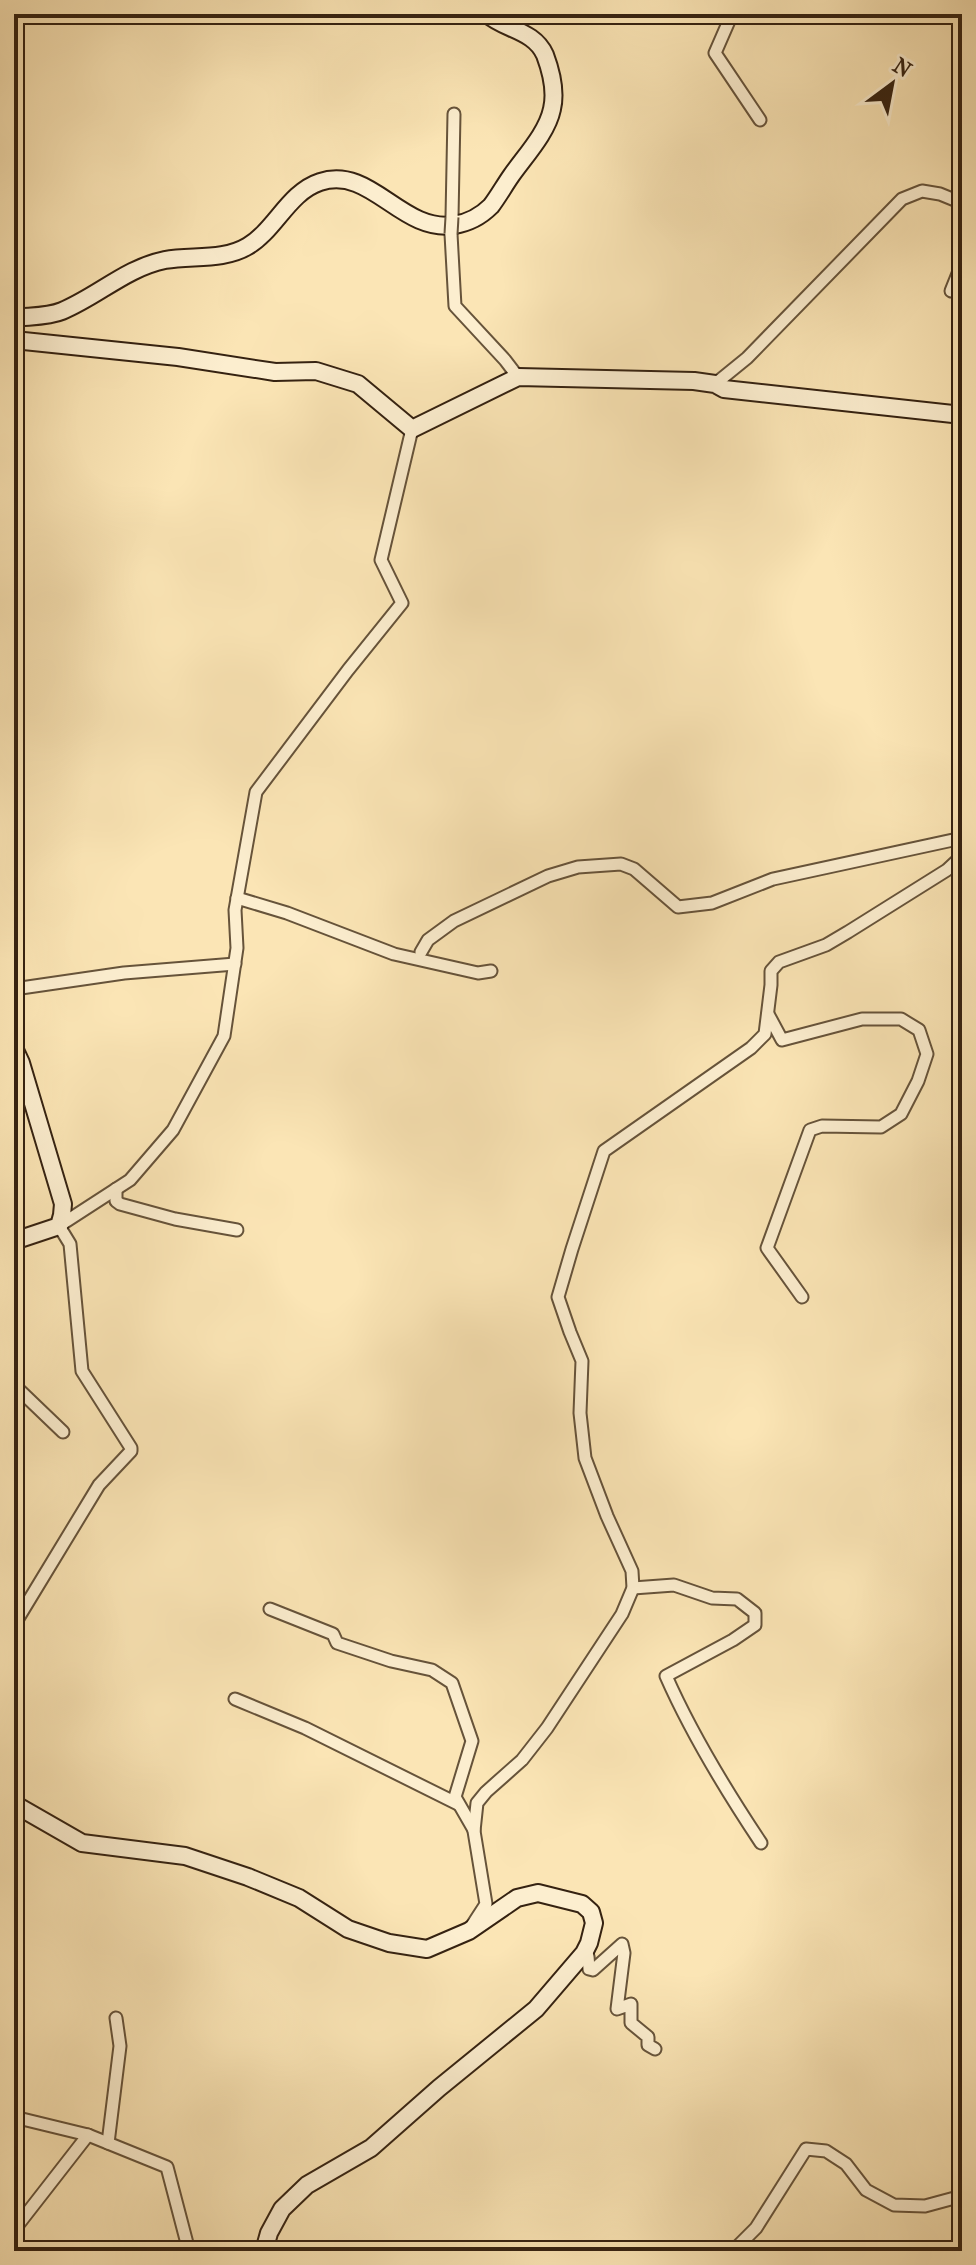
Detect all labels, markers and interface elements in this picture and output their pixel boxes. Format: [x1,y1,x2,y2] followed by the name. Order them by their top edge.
[852,44,932,124] north arrow
[888,52,916,83] text: N

